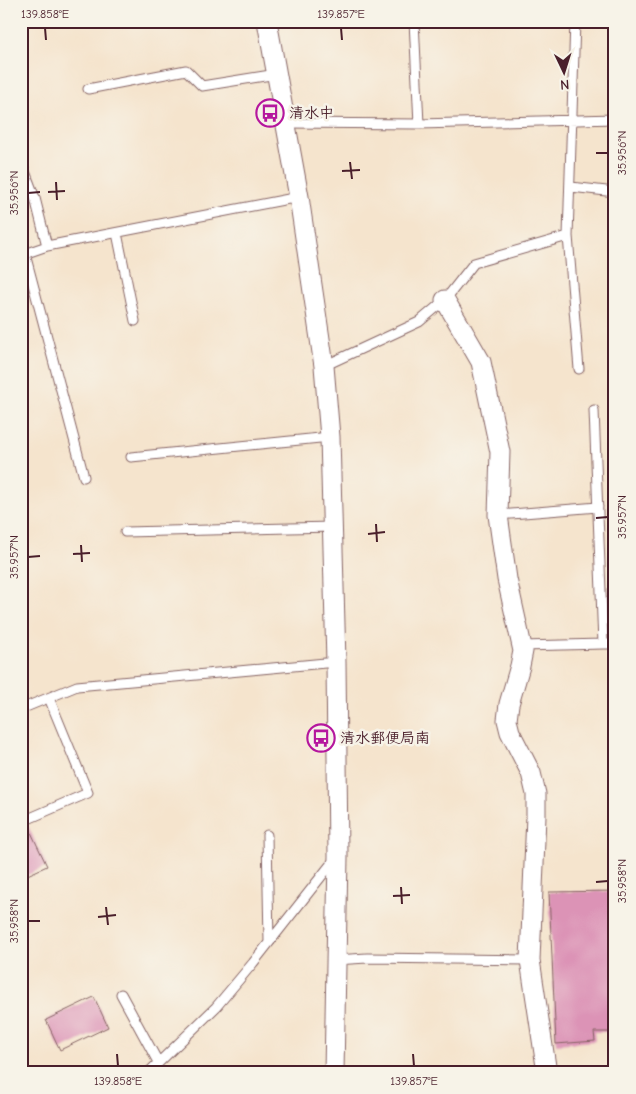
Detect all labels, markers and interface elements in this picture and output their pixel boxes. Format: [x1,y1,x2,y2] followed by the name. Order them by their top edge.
[21,7,69,21] text: 139.858°E
[317,7,365,21] text: 139.857°E
[538,48,588,98] north arrow
[560,76,570,93] text: N
[255,98,285,128] bus stop icon: 清水中
[289,104,334,122] place label: 清水中
[615,131,629,175] text: 35.956°N
[7,171,21,215] text: 35.956°N
[615,495,629,539] text: 35.957°N
[7,535,21,579] text: 35.957°N
[306,723,336,753] bus stop icon: 清水郵便局南
[340,729,430,747] place label: 清水郵便局南
[615,859,629,903] text: 35.958°N
[7,899,21,943] text: 35.958°N
[94,1074,142,1088] text: 139.858°E
[390,1074,438,1088] text: 139.857°E

